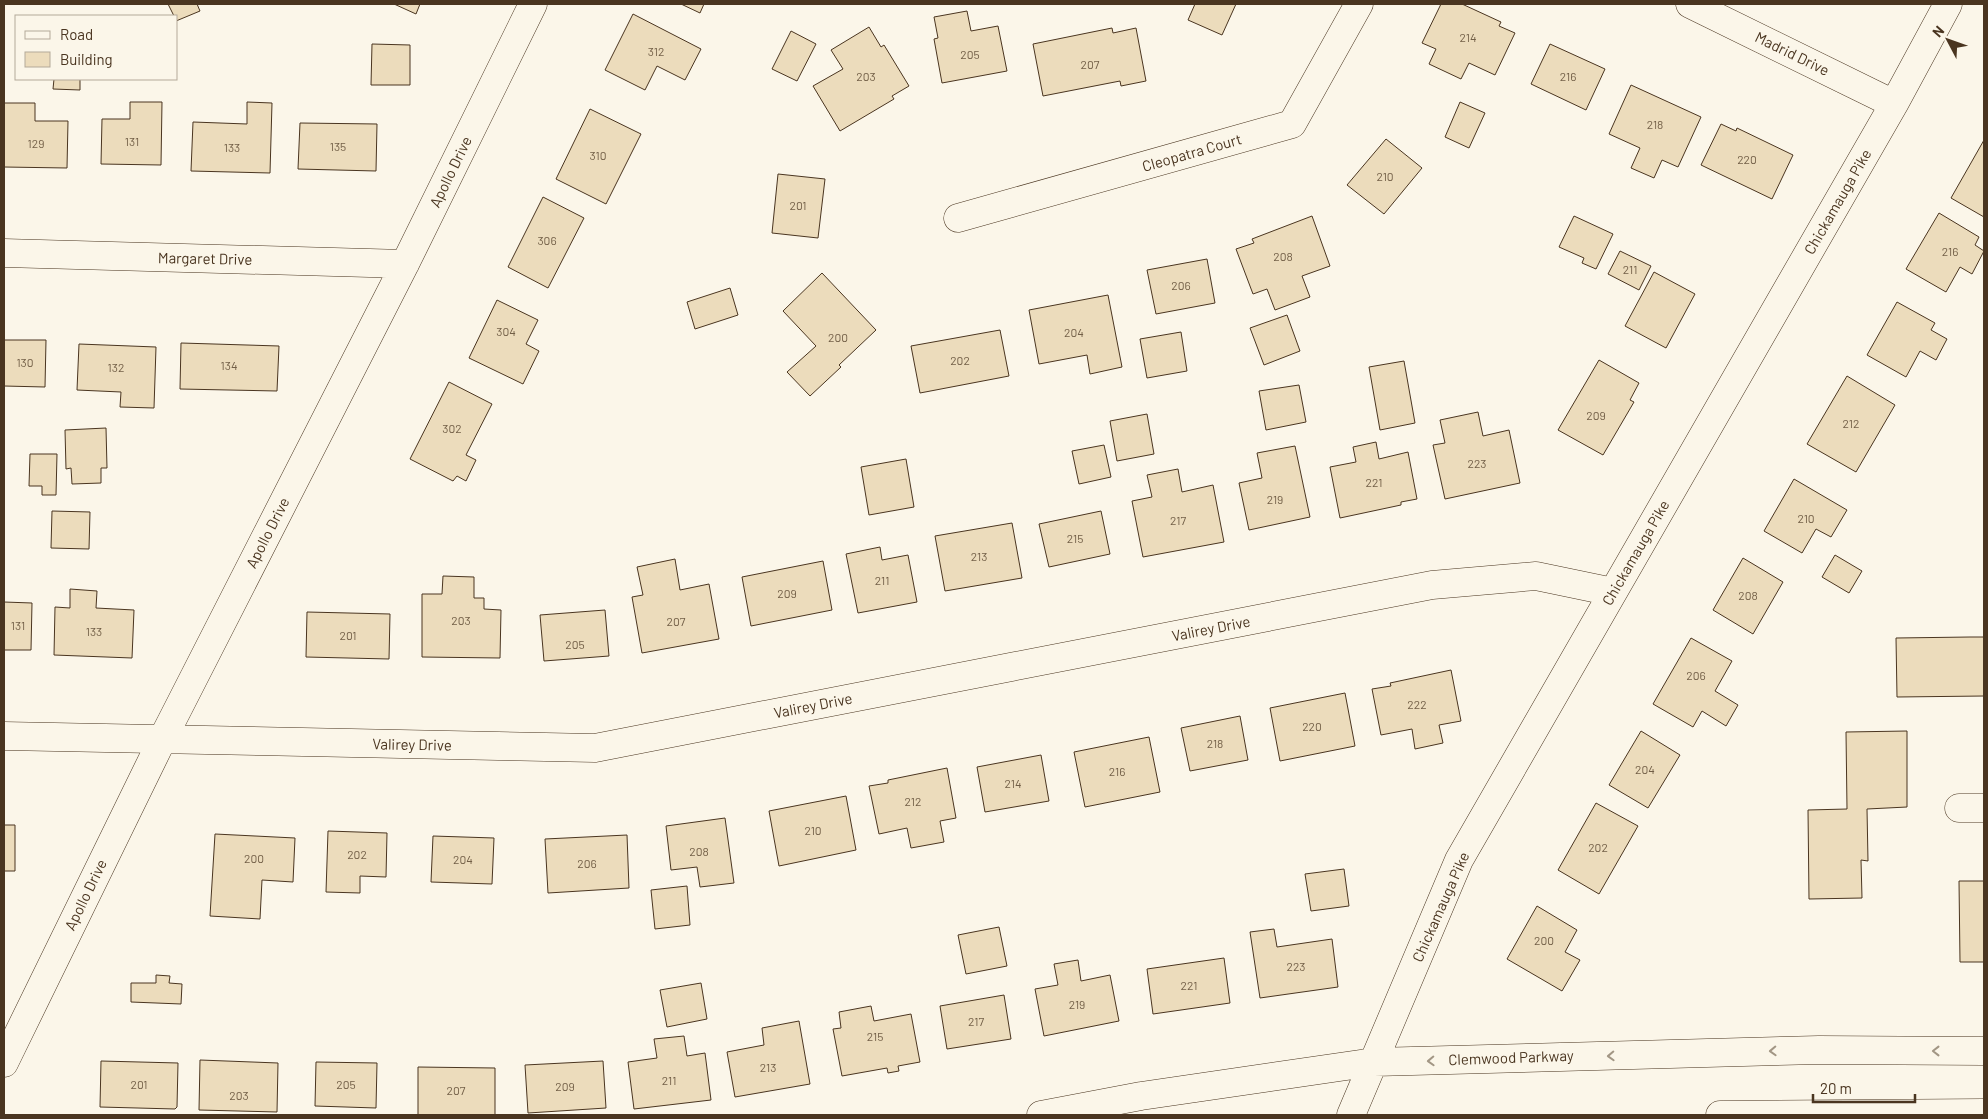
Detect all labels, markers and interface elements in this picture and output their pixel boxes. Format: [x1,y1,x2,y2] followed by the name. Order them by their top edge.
[15,15,178,80] legend
[1923,15,1973,65] north arrow
[1928,22,1947,40] text: N
[60,25,93,43] text: Road
[1752,27,1833,79] street label: Madrid Drive
[1459,30,1477,44] house number: 214
[648,44,664,58] house number: 312
[960,47,980,61] house number: 205
[60,50,113,68] text: Building
[1081,57,1100,71] house number: 207
[856,69,876,83] house number: 203
[1560,69,1576,83] house number: 216
[1647,117,1663,131] house number: 218
[1140,129,1244,175] street label: Cleopatra Court
[425,133,475,210] street label: Apollo Drive
[125,134,139,148] house number: 131
[28,136,44,150] house number: 129
[330,139,346,153] house number: 135
[224,140,240,154] house number: 133
[1800,146,1875,257] street label: Chickamauga Pike
[589,148,607,162] house number: 310
[1737,152,1757,166] house number: 220
[1376,169,1394,183] house number: 210
[789,198,807,212] house number: 201
[537,233,557,247] house number: 306
[1942,244,1958,258] house number: 216
[158,248,252,268] street label: Margaret Drive
[1273,249,1293,263] house number: 208
[1623,262,1637,276] house number: 211
[1171,278,1191,292] house number: 206
[496,324,516,338] house number: 304
[1064,325,1084,339] house number: 204
[828,330,848,344] house number: 200
[950,353,970,367] house number: 202
[16,355,34,369] house number: 130
[221,358,238,372] house number: 134
[108,360,124,374] house number: 132
[1586,408,1606,422] house number: 209
[1843,416,1859,430] house number: 212
[442,421,462,435] house number: 302
[1468,456,1486,470] house number: 223
[1366,475,1382,489] house number: 221
[1267,492,1283,506] house number: 219
[242,494,293,571] street label: Apollo Drive
[1598,497,1673,608] street label: Chickamauga Pike
[1797,511,1815,525] house number: 210
[1170,513,1186,527] house number: 217
[1067,531,1083,545] house number: 215
[971,549,987,563] house number: 213
[875,573,889,587] house number: 211
[777,586,797,600] house number: 209
[1738,588,1758,602] house number: 208
[1170,612,1252,644] street label: Valirey Drive
[451,613,471,627] house number: 203
[667,614,686,628] house number: 207
[11,618,25,632] house number: 131
[86,624,102,638] house number: 133
[339,628,357,642] house number: 201
[565,637,585,651] house number: 205
[1686,668,1706,682] house number: 206
[772,689,854,721] street label: Valirey Drive
[1407,697,1427,711] house number: 222
[1302,719,1322,733] house number: 220
[372,734,452,754] street label: Valirey Drive
[1207,736,1223,750] house number: 218
[1635,762,1655,776] house number: 204
[1109,764,1125,778] house number: 216
[1004,776,1022,790] house number: 214
[905,794,921,808] house number: 212
[804,823,822,837] house number: 210
[1588,840,1608,854] house number: 202
[689,844,709,858] house number: 208
[347,847,367,861] house number: 202
[1408,849,1472,964] street label: Chickamauga Pike
[244,851,264,865] house number: 200
[453,852,473,866] house number: 204
[60,856,110,933] street label: Apollo Drive
[577,856,597,870] house number: 206
[1534,933,1554,947] house number: 200
[1287,959,1305,973] house number: 223
[1181,978,1197,992] house number: 221
[1069,997,1085,1011] house number: 219
[968,1014,984,1028] house number: 217
[867,1029,883,1043] house number: 215
[1448,1046,1574,1068] street label: Clemwood Parkway
[1769,1046,1776,1056] one-way arrow
[1931,1046,1939,1056] one-way arrow
[1606,1050,1614,1061] one-way arrow
[1426,1055,1434,1066] one-way arrow
[760,1060,776,1074] house number: 213
[1813,1072,1916,1104] scale bar
[662,1073,676,1087] house number: 211
[130,1077,148,1091] house number: 201
[336,1077,356,1091] house number: 205
[555,1079,575,1093] house number: 209
[1820,1079,1852,1097] text: 20 m
[447,1083,466,1097] house number: 207
[229,1088,249,1102] house number: 203

